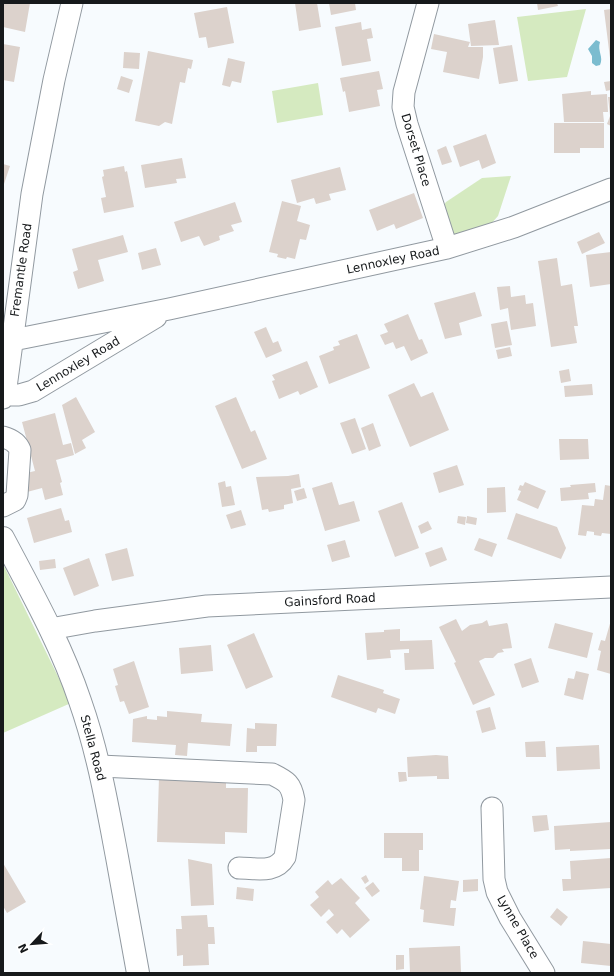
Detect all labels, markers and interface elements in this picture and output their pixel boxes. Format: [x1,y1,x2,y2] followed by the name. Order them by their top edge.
[398,112,434,188] street label: Dorset Place
[8,222,34,318] street label: Fremantle Road
[345,243,441,277] street label: Lennoxley Road
[34,334,122,394] street label: Lennoxley Road
[284,591,376,609] street label: Gainsford Road
[77,714,109,782] street label: Stella Road
[494,893,542,961] street label: Lynne Place
[12,924,52,964] north arrow
[16,941,31,955] text: N

